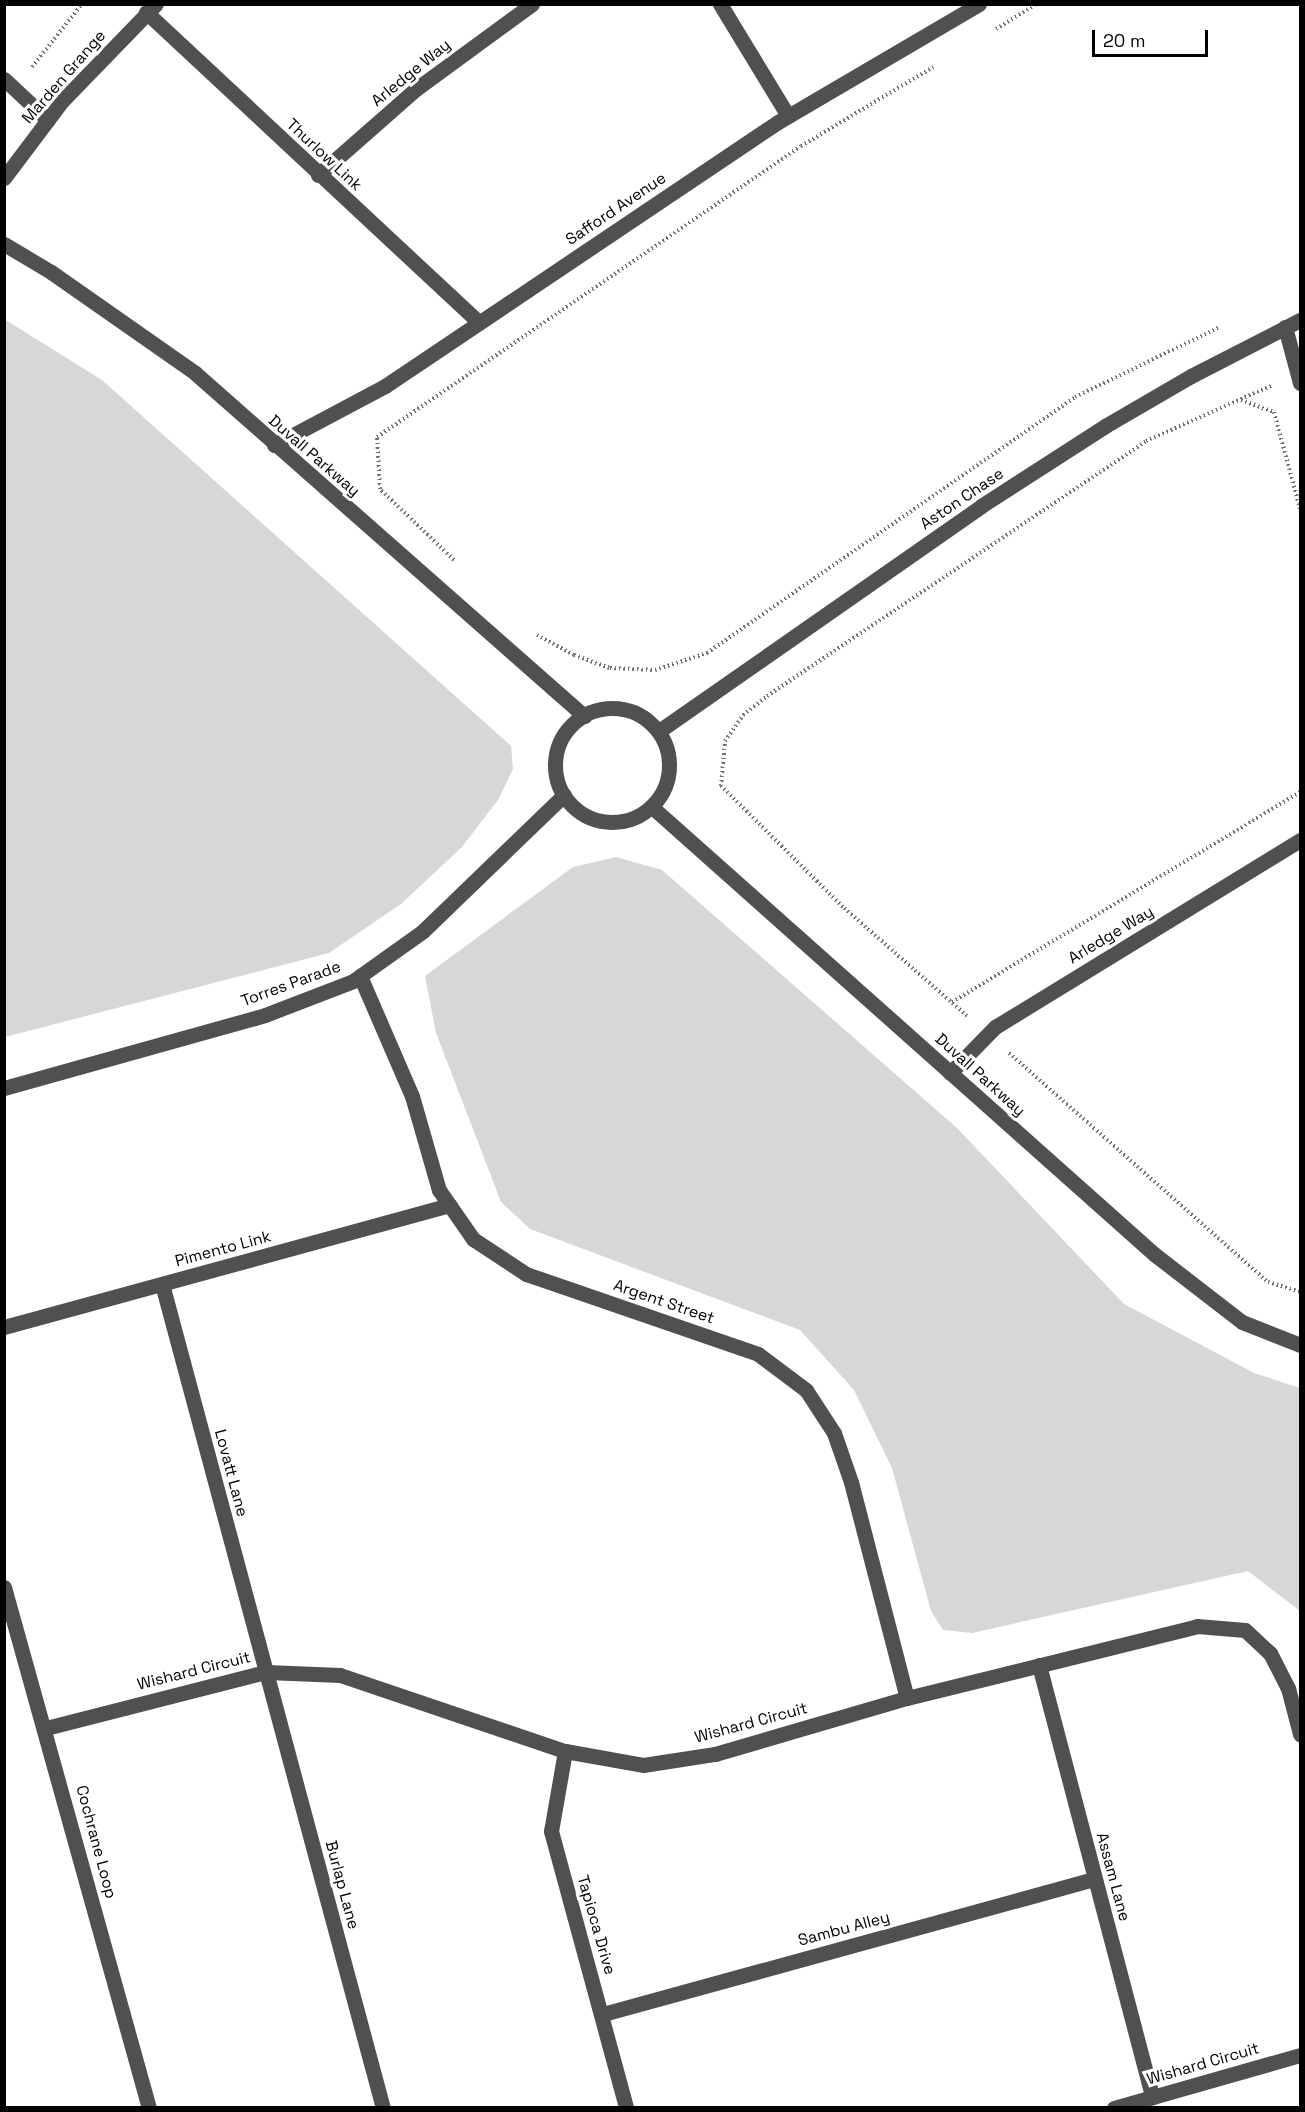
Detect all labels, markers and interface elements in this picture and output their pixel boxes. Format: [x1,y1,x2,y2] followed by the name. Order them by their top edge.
[1095,18,1210,56] scale bar
[18,26,110,128] street label: Marden Grange
[1103,29,1146,52] text: 20 m
[368,35,454,111] street label: Arledge Way
[282,115,366,195] street label: Thurlow Link
[562,168,670,250] street label: Safford Avenue
[264,411,364,501] street label: Duvall Parkway
[917,464,1007,534] street label: Aston Chase
[1065,902,1157,968] street label: Arledge Way
[239,957,343,1011] street label: Torres Parade
[931,1030,1029,1120] street label: Duvall Parkway
[173,1227,273,1271] street label: Pimento Link
[611,1276,717,1328] street label: Argent Street
[210,1427,252,1519] street label: Lovatt Lane
[135,1648,253,1694] street label: Wishard Circuit
[692,1699,810,1747] street label: Wishard Circuit
[72,1783,120,1901] street label: Cochrane Loop
[1092,1830,1134,1924] street label: Assam Lane
[321,1838,363,1932] street label: Burlap Lane
[573,1873,619,1977] street label: Tapioca Drive
[796,1908,892,1950] street label: Sambu Alley
[1145,2039,1261,2089] street label: Wishard Circuit

